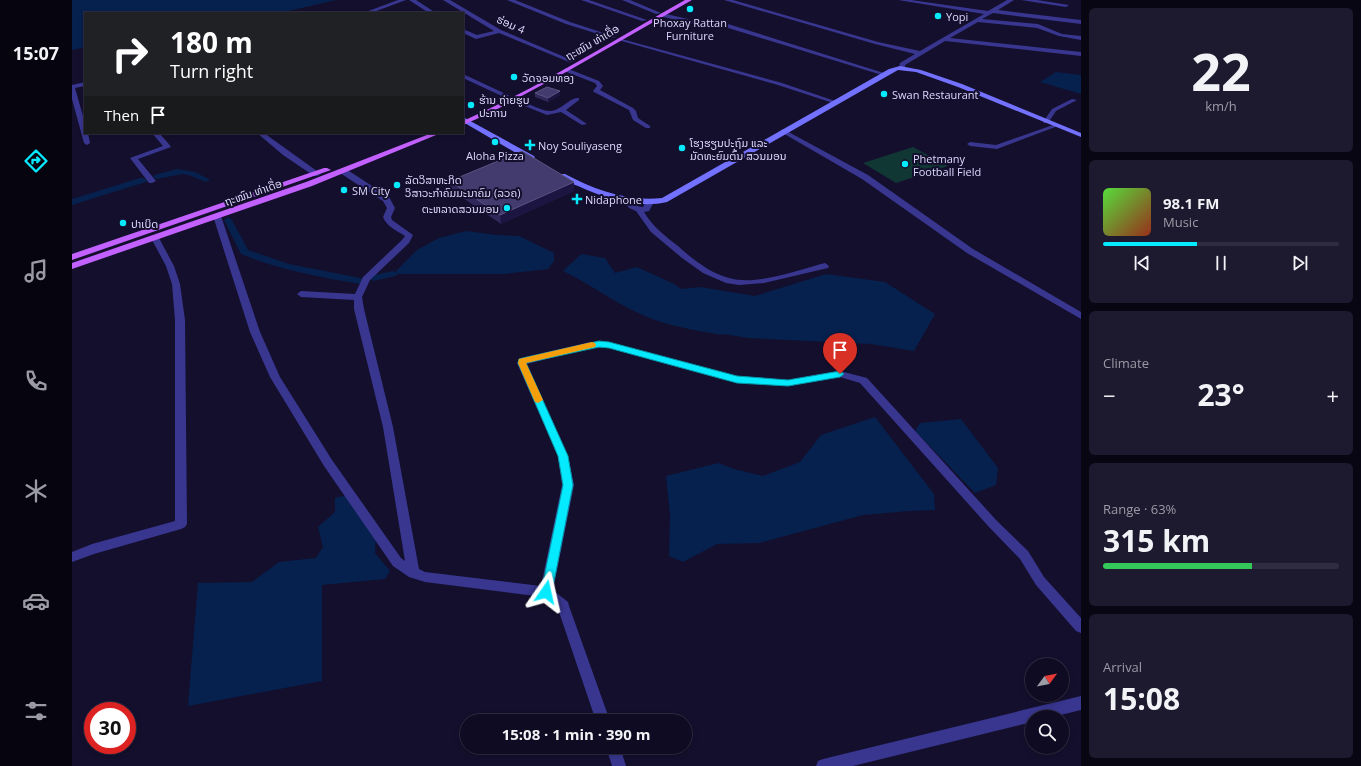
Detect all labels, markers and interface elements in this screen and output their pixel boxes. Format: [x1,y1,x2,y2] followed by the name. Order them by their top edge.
[685,4,695,14] marker: Phoxay Rattan Furniture
[946,9,968,24] place label: Yopi
[494,11,528,37] street label: ຮ່ອມ 4
[933,11,943,21] marker: Yopi
[653,15,727,43] place label: Phoxay Rattan Furniture
[562,20,622,63] street label: ຖະໝົນ ທ່າເດື່ອ
[170,23,253,61] text: 180 m
[104,28,156,80] icon: right
[1191,35,1251,106] text: 22
[13,41,59,65] text: 15:07
[170,59,253,83] text: Turn right
[522,70,574,85] place label: ວັດຈອມທອງ
[509,72,519,82] marker: ວັດຈອມທອງ
[892,87,979,102] place label: Swan Restaurant
[879,89,889,99] marker: Swan Restaurant
[479,92,530,120] place label: ຮ້ານ ຖ່າຍຮູບ ປະການ
[1205,97,1237,115] text: km/h
[466,100,476,110] marker: ຮ້ານ ຖ່າຍຮູບ ປະການ
[147,104,169,126] icon: arrive
[104,105,139,125] text: Then
[689,135,787,163] place label: ໂຮງຮຽນປະຖົມ ແລະ ມັດທະຍົມຕົ້ນ ສວນມອນ
[490,137,500,147] marker: Aloha Pizza
[538,138,622,153] place label: Noy Souliyaseng
[525,140,535,150] marker: Noy Souliyaseng
[677,143,687,153] marker: ໂຮງຮຽນປະຖົມ ແລະ ມັດທະຍົມຕົ້ນ ສວນມອນ
[22,147,50,175] icon: directions
[466,148,524,163] place label: Aloha Pizza
[913,151,981,179] place label: Phetmany Football Field
[900,159,910,169] marker: Phetmany Football Field
[405,172,520,200] place label: ລັດວິສາຫະກິດ ວິສາວະກຳຄົມມະນາຄົມ (ລວຄ)
[222,175,284,209] street label: ຖະໝົນ ທ່າເດື່ອ
[392,180,402,190] marker: ລັດວິສາຫະກິດ ວິສາວະກຳຄົມມະນາຄົມ (ລວຄ)
[352,183,390,198] place label: SM City
[339,185,349,195] marker: SM City
[585,192,642,207] place label: Nidaphone
[1163,193,1219,213] text: 98.1 FM
[572,194,582,204] marker: Nidaphone
[422,201,499,216] place label: ຕະຫລາດສວນມອນ
[502,203,512,213] marker: ຕະຫລາດສວນມອນ
[1163,213,1198,231] text: Music
[131,216,158,231] place label: ປາເບິດ
[118,218,128,228] marker: ປາເບິດ
[1131,252,1153,274] icon: previous
[1210,252,1232,274] icon: pause
[1289,252,1311,274] icon: next
[22,257,50,285] icon: music
[823,333,857,374] pin
[829,339,851,361] icon: arrive
[1103,354,1149,372] text: Climate
[22,367,50,395] icon: phone
[1197,374,1245,415] text: 23°
[1103,380,1116,410] text: −
[1326,380,1339,410] text: +
[22,477,50,505] icon: climate
[1103,500,1176,518] text: Range · 63%
[1103,520,1210,561] text: 315 km
[525,571,567,613] position arrow
[22,587,50,615] icon: car
[1025,658,1069,702] north arrow
[1025,658,1069,754] map controls
[1103,658,1142,676] text: Arrival
[1103,678,1180,719] text: 15:08
[22,697,50,725] icon: filters
[84,702,136,754] speed limit sign: 30
[1025,710,1069,754] button: search
[502,724,650,744] text: 15:08 · 1 min · 390 m

